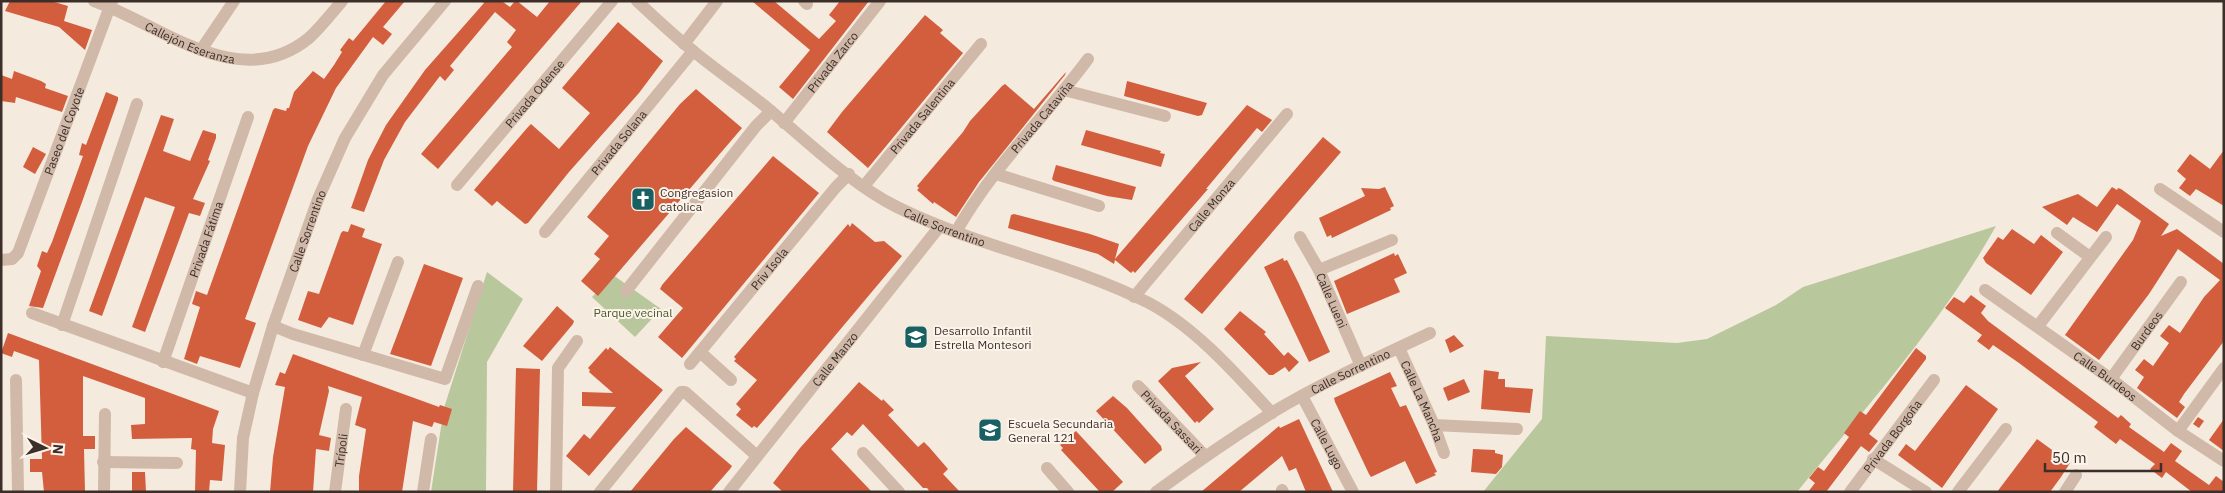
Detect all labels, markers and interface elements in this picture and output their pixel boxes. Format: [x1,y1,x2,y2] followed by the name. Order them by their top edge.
[143,18,237,66] street label: Callejón Eseranza
[804,28,861,95] street label: Privada Zarco
[501,56,567,130] street label: Privada Odense
[886,74,958,157] street label: Privada Salentina
[1007,77,1076,156] street label: Privada Cataviña
[40,84,87,177] street label: Paseo del Coyote
[587,106,650,178] street label: Privada Solana
[1184,175,1238,235] street label: Calle Monza
[660,185,733,214] place label: Congregasion catolica
[630,186,656,212] church icon: Congregasion catolica
[285,187,329,274] street label: Calle Sorrentino
[185,198,226,279] street label: Privada Fátima
[901,204,988,249] street label: Calle Sorrentino
[747,244,791,293] street label: Priv Isola
[1314,270,1351,330] street label: Calle Lueni
[593,305,673,320] park label: Parque vecinal
[2127,308,2165,353] street label: Burdeos
[934,323,1032,352] place label: Desarrollo Infantil Estrella Montesori
[903,324,929,350] school or university icon: Desarrollo Infantil Estrella Montesori
[809,328,861,389] street label: Calle Manzo
[1308,345,1392,397] street label: Calle Sorrentino
[2071,348,2140,404] street label: Calle Burdeos
[1398,358,1447,444] street label: Calle La Mancha
[1138,387,1206,456] street label: Privada Sassari
[1860,396,1925,476] street label: Privada Borgoña
[1008,416,1114,445] place label: Escuela Secundaria General 121
[1308,416,1347,472] street label: Calle Lugo
[977,417,1003,443] school or university icon: Escuela Secundaria General 121
[20,423,70,473] north arrow
[331,433,350,468] street label: Trípoli
[2045,440,2161,472] scale bar
[49,443,67,455] text: N
[2052,448,2087,467] text: 50 m

